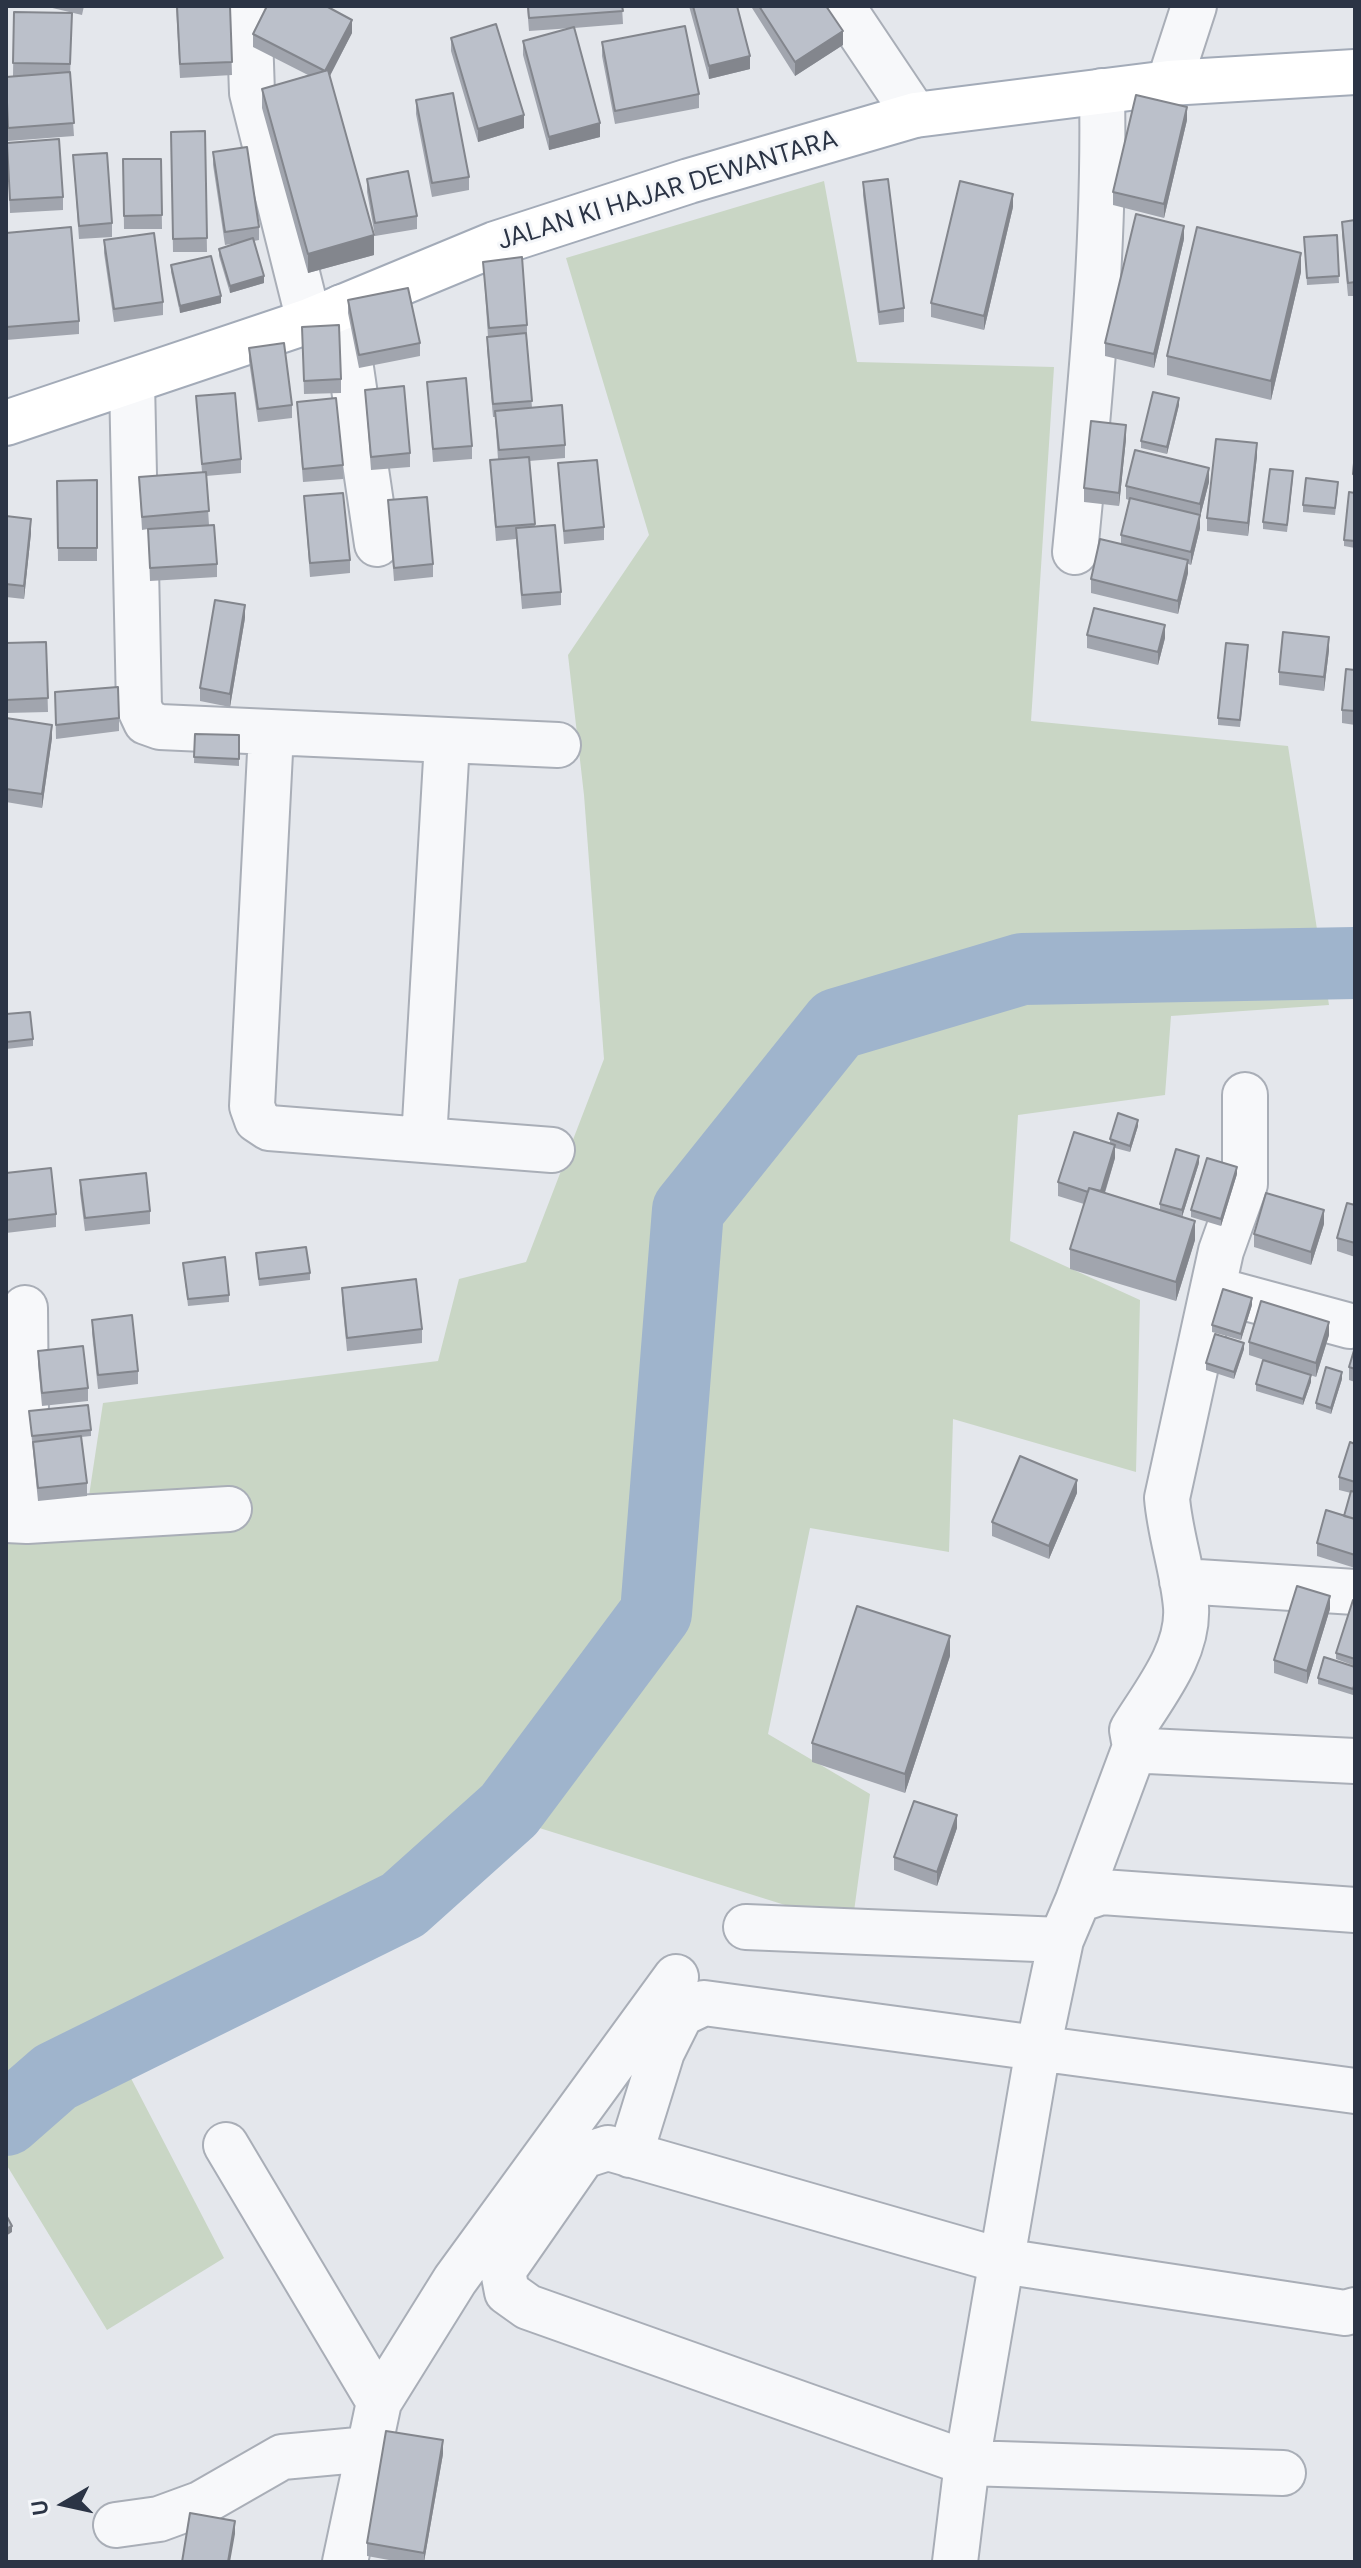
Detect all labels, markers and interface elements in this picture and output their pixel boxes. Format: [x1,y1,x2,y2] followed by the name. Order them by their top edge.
[494,124,842,258] street label: JALAN KI HAJAR DEWANTARA
[24,2464,104,2544] north arrow
[24,2498,55,2518] text: U

